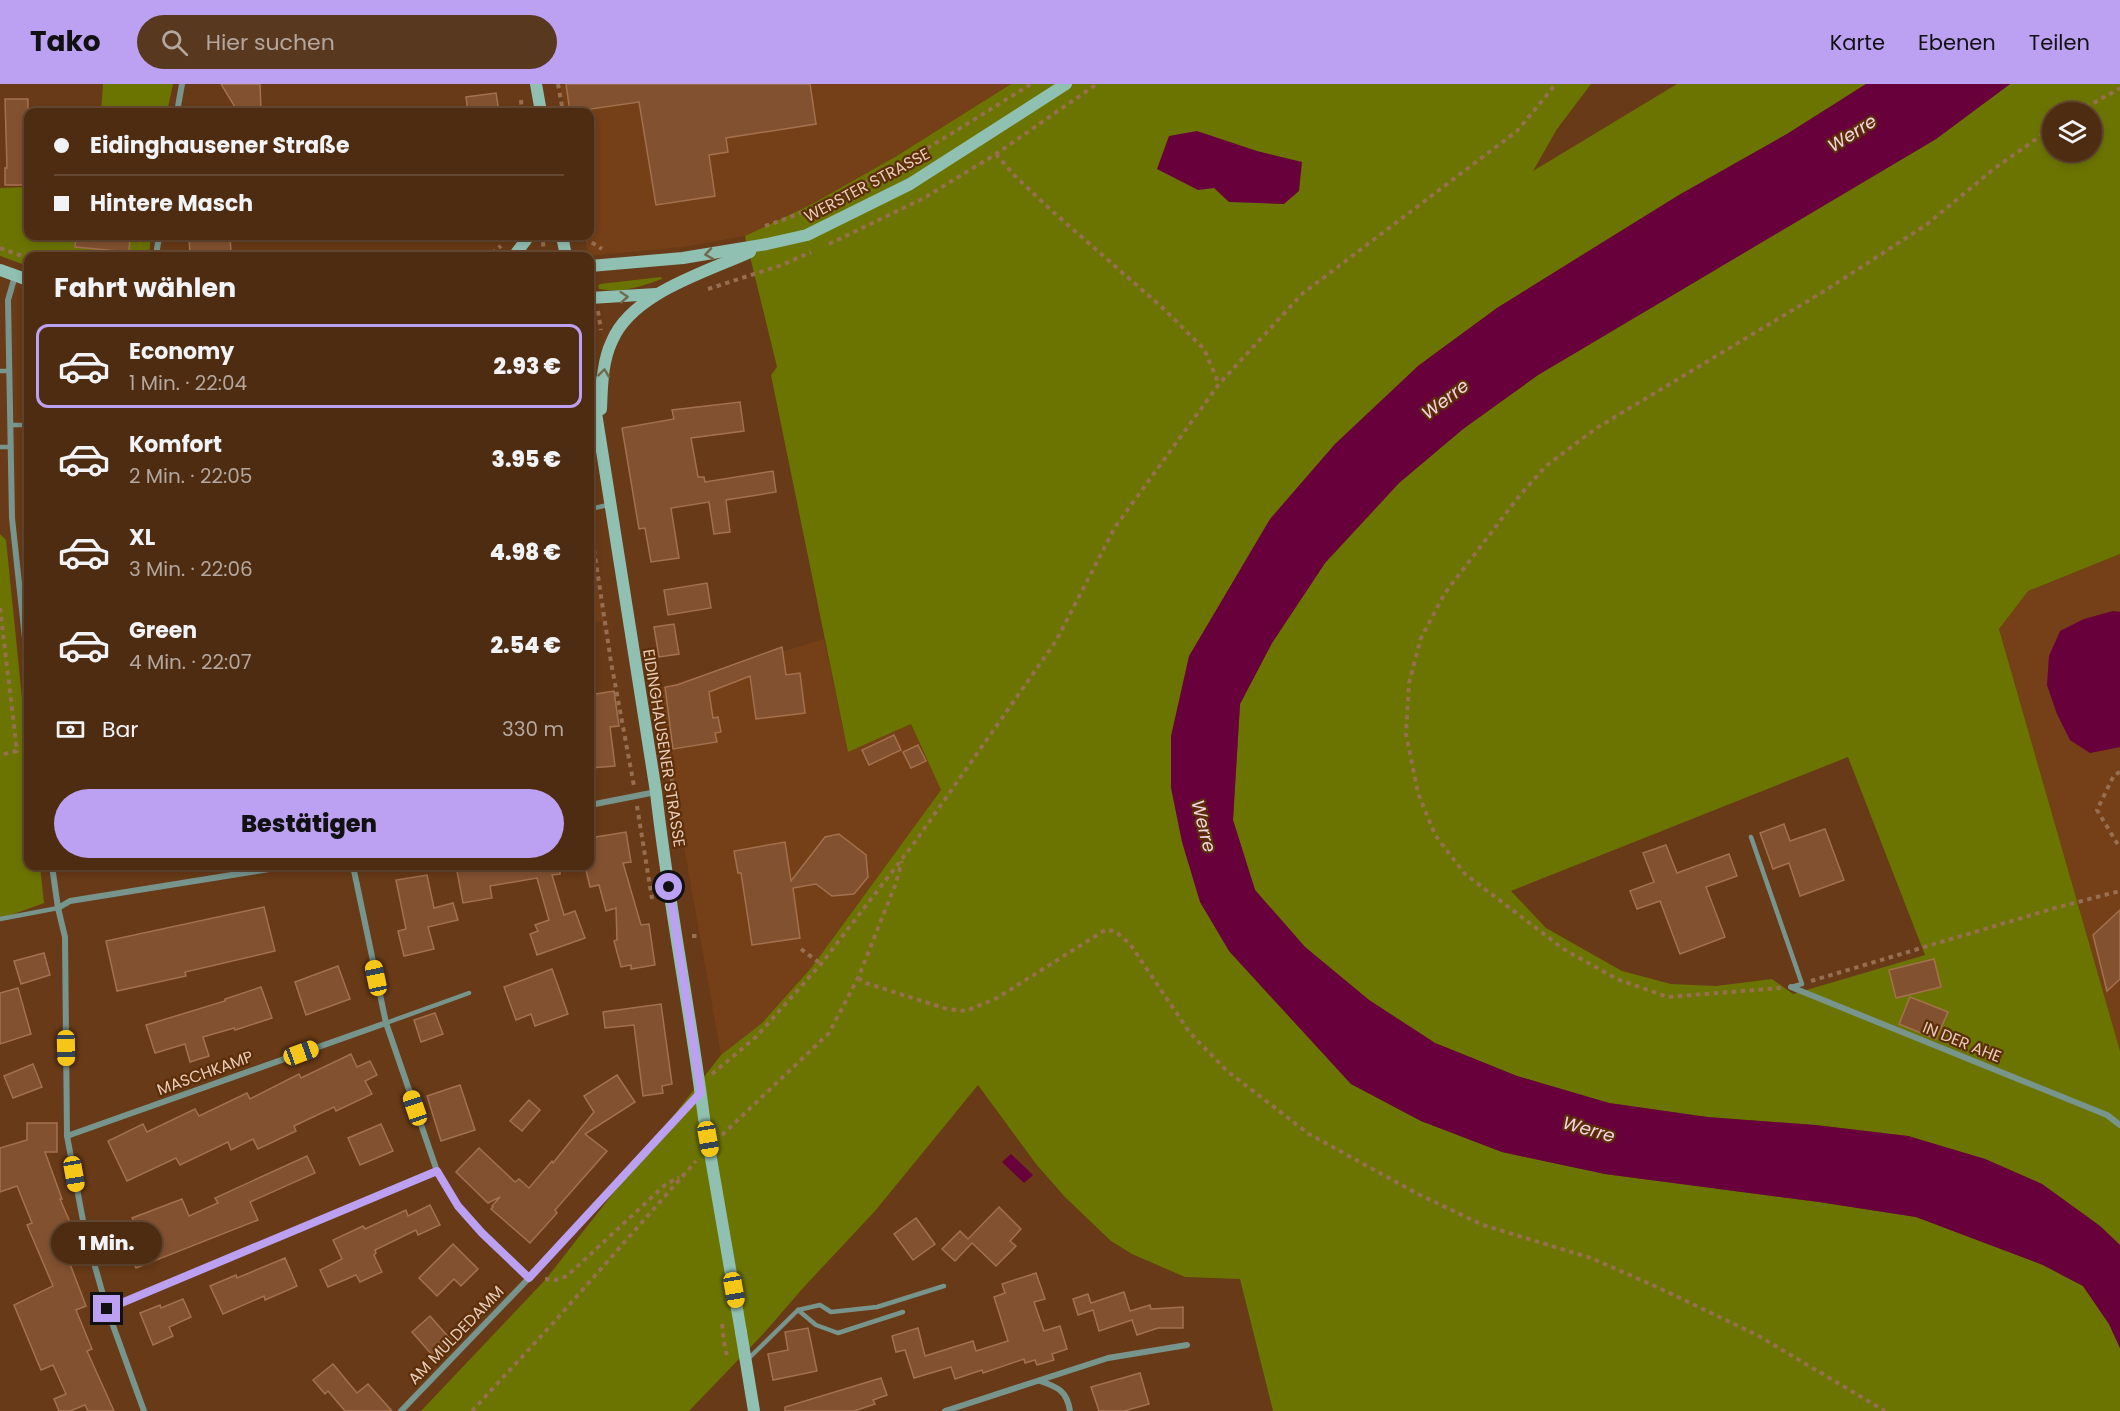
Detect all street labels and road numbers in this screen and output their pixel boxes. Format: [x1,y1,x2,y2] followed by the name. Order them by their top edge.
[800,142,934,228] street label: WERSTER STRASSE
[637,647,691,849] street label: EIDINGHAUSENER STRASSE
[1919,1016,2005,1068] street label: IN DER AHE
[154,1045,256,1101] street label: MASCHKAMP
[403,1280,509,1390] street label: AM MULDEDAMM

